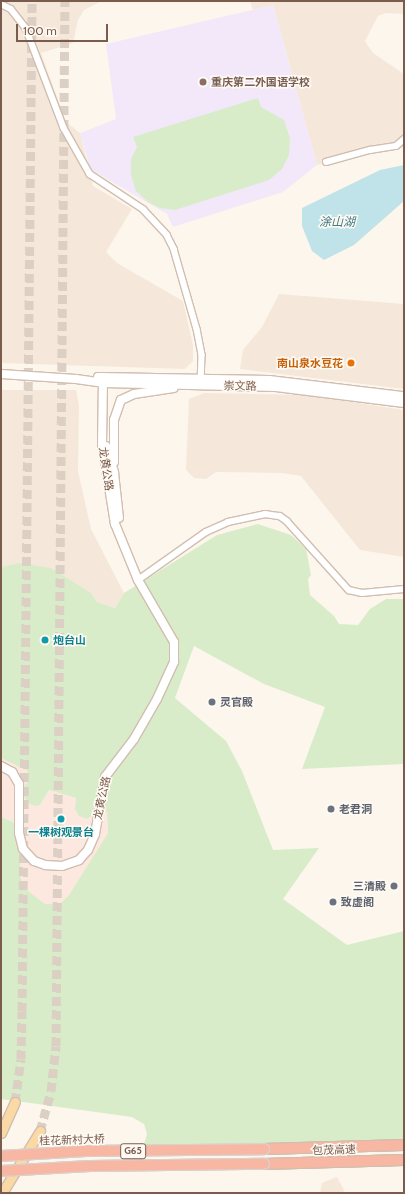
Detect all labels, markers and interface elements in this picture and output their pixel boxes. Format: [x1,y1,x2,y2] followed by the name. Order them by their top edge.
[18,16,110,42] scale bar
[23,23,57,38] text: 100 m
[211,75,310,89] place label: 重庆第二外国语学校
[198,77,208,87] marker: 重庆第二外国语学校
[319,215,355,229] water label: 涂山湖
[277,356,343,370] place label: 南山泉水豆花
[346,358,356,368] marker: 南山泉水豆花
[223,379,257,393] street label: 崇文路
[96,446,116,492] street label: 龙黄公路
[53,633,86,647] place label: 炮台山
[40,635,50,645] marker: 炮台山
[220,695,253,709] place label: 灵官殿
[207,697,217,707] marker: 灵官殿
[91,775,113,821] street label: 龙黄公路
[339,802,372,816] place label: 老君洞
[326,804,336,814] marker: 老君洞
[56,814,66,824] marker: 一棵树观景台
[28,825,94,839] place label: 一棵树观景台
[353,879,386,893] place label: 三清殿
[389,881,399,891] marker: 三清殿
[341,895,374,909] place label: 致虚阁
[328,897,338,907] marker: 致虚阁
[39,1132,105,1148] street label: 桂花新村大桥
[120,1143,146,1159] road number: G65
[312,1143,356,1157] street label: 包茂高速

